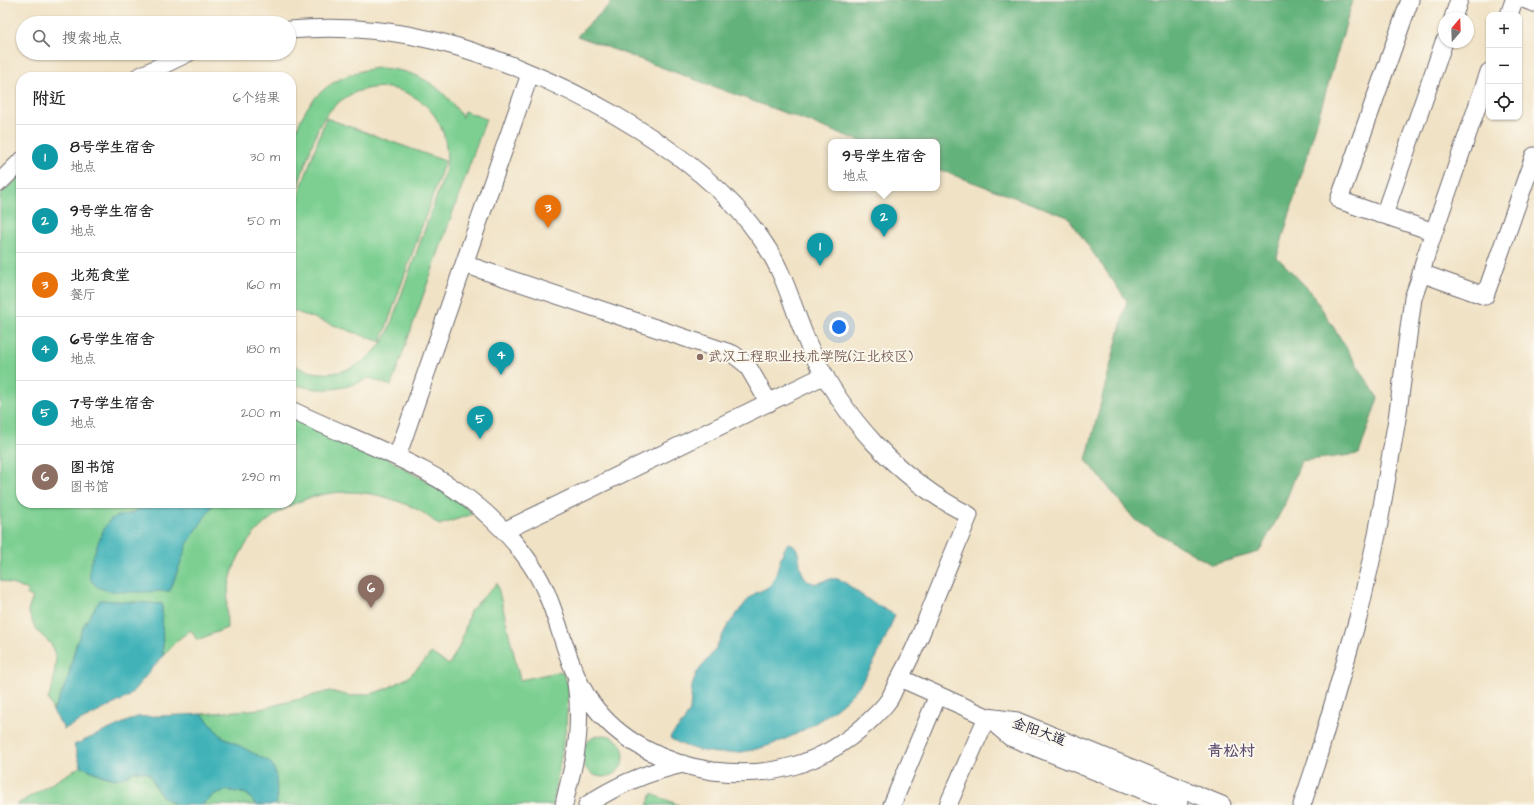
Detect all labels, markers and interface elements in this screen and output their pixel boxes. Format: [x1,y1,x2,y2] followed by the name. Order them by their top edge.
[1438,12,1474,48] north arrow
[1486,12,1522,120] map controls
[1486,12,1522,48] button: +
[16,16,296,60] search box
[30,27,52,49] icon: search
[62,28,122,49] text: 搜索地点
[1486,48,1522,84] button: −
[1486,84,1522,120] button: locate
[32,87,66,111] text: 附近
[233,89,280,107] text: 6个结果
[70,137,155,158] text: 8号学生宿舍
[828,139,940,191] popup
[842,146,926,167] text: 9号学生宿舍
[44,148,46,166] text: 1
[250,148,280,166] text: 30 m
[70,158,96,176] text: 地点
[842,167,868,185] text: 地点
[535,195,561,228] pin: 3
[70,201,154,222] text: 9号学生宿舍
[871,204,897,237] pin: 2
[41,212,49,230] text: 2
[247,212,280,230] text: 50 m
[70,222,96,240] text: 地点
[807,233,833,266] pin: 1
[70,265,130,286] text: 北苑食堂
[42,276,48,294] text: 3
[247,276,280,294] text: 160 m
[70,286,96,304] text: 餐厅
[829,317,849,337] your location
[70,329,154,350] text: 6号学生宿舍
[41,340,49,358] text: 4
[246,340,280,358] text: 180 m
[488,342,514,375] pin: 4
[708,347,913,367] place label: 武汉工程职业技术学院(江北校区)
[70,350,96,368] text: 地点
[695,352,705,362] marker: 武汉工程职业技术学院(江北校区)
[70,393,154,414] text: 7号学生宿舍
[40,404,50,422] text: 5
[241,404,280,422] text: 200 m
[467,406,493,439] pin: 5
[70,414,96,432] text: 地点
[70,457,115,478] text: 图书馆
[41,468,49,486] text: 6
[242,468,280,486] text: 290 m
[70,478,109,496] text: 图书馆
[358,575,384,608] pin: 6
[1009,713,1069,751] street label: 金阳大道
[1207,740,1255,762] district label: 青松村

